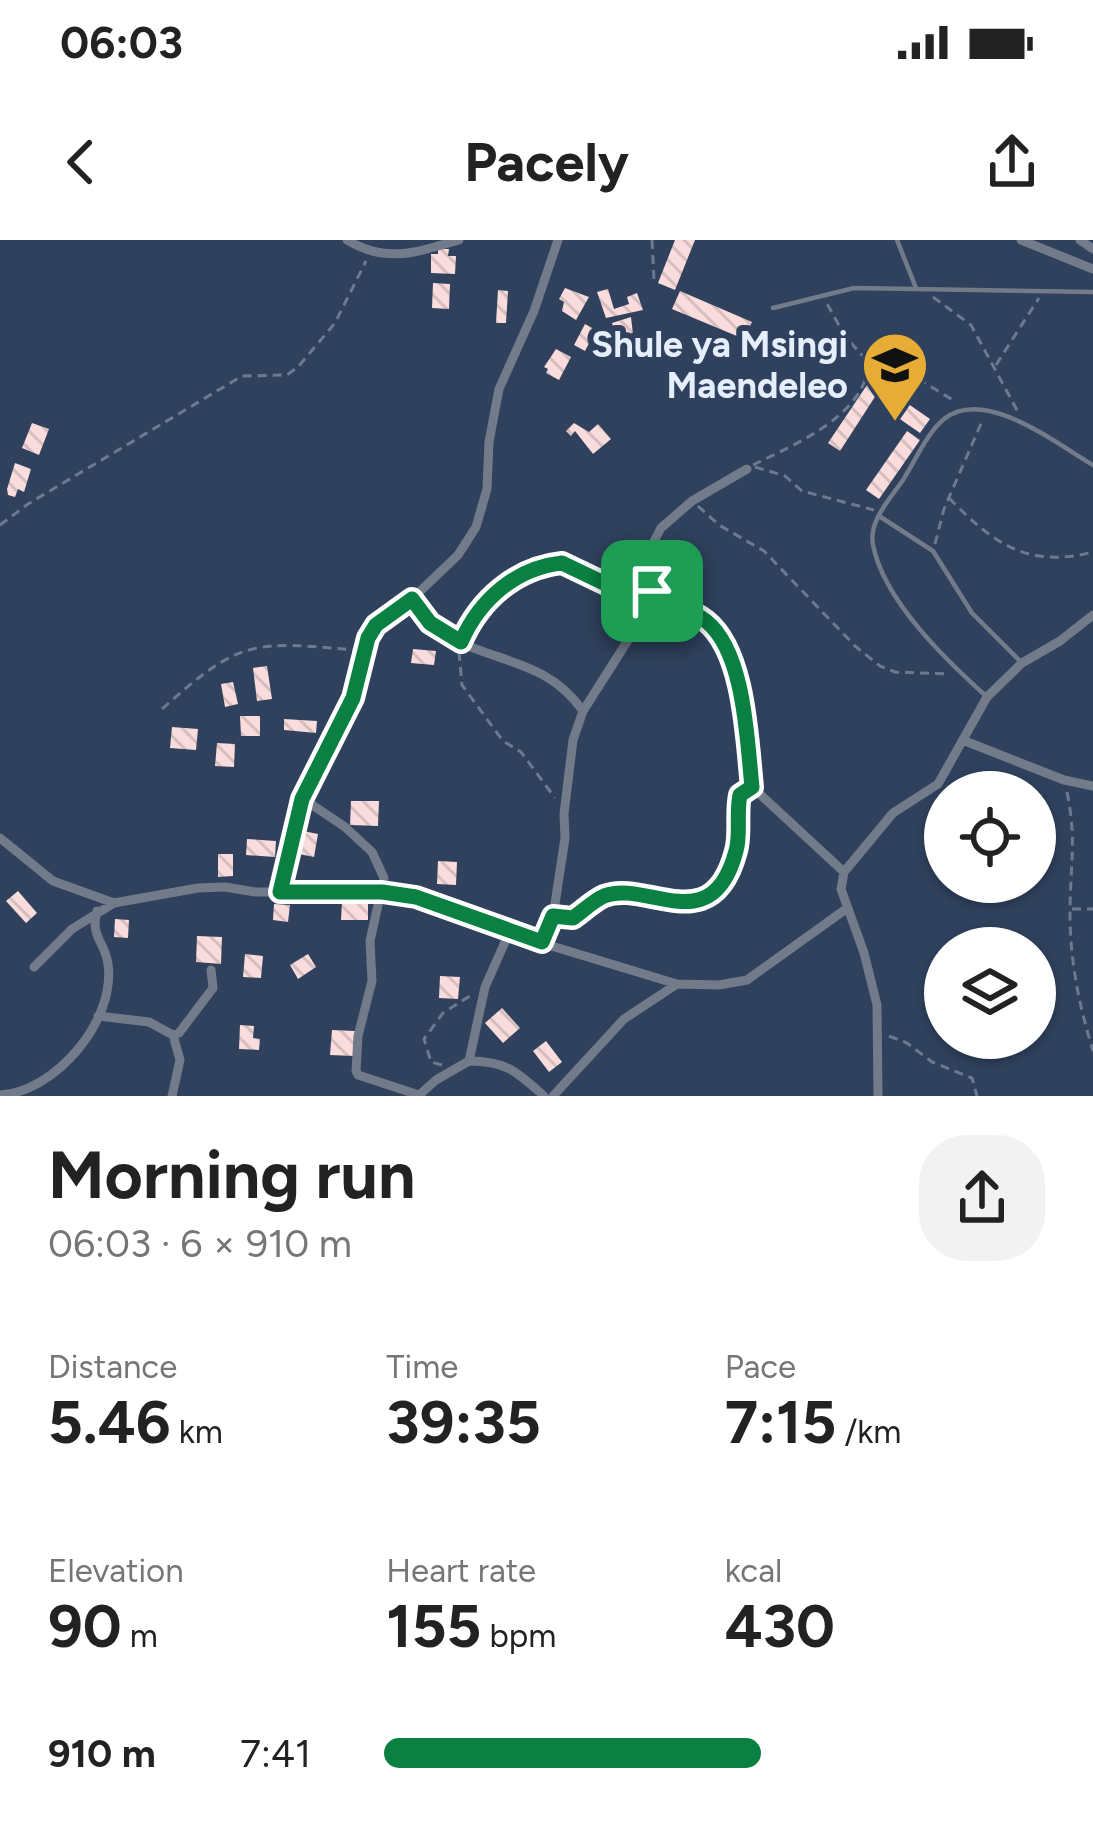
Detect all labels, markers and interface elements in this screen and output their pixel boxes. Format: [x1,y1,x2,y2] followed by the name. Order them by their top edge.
[60,15,183,69] text: 06:03
[48,129,114,195] icon: back
[979,129,1045,195] icon: share
[464,130,629,195] text: Pacely
[591,323,848,407] place label: Shule ya Msingi Maendeleo
[860,330,930,424] school or university icon: Shule ya Msingi Maendeleo
[601,540,703,642] pin
[619,558,685,624] icon: arrive
[924,771,1056,1059] map controls
[924,771,1056,903] button: locate
[924,927,1056,1059] button: layers
[48,1135,416,1215] text: Morning run
[919,1135,1045,1261] button: share
[48,1220,352,1267] text: 06:03 · 6 × 910 m
[48,1347,177,1386] text: Distance
[386,1347,458,1386] text: Time
[725,1347,796,1386] text: Pace
[48,1386,171,1458] text: 5.46
[386,1386,541,1458] text: 39:35
[725,1386,836,1458] text: 7:15
[171,1412,223,1451] text: km
[836,1412,901,1451] text: /km
[48,1551,184,1590] text: Elevation
[386,1551,536,1590] text: Heart rate
[725,1551,782,1590] text: kcal
[48,1590,122,1662] text: 90
[386,1590,481,1662] text: 155
[725,1590,835,1662] text: 430
[122,1616,158,1655] text: m
[481,1616,556,1655] text: bpm
[48,1730,156,1777] text: 910 m
[240,1730,311,1777] text: 7:41

